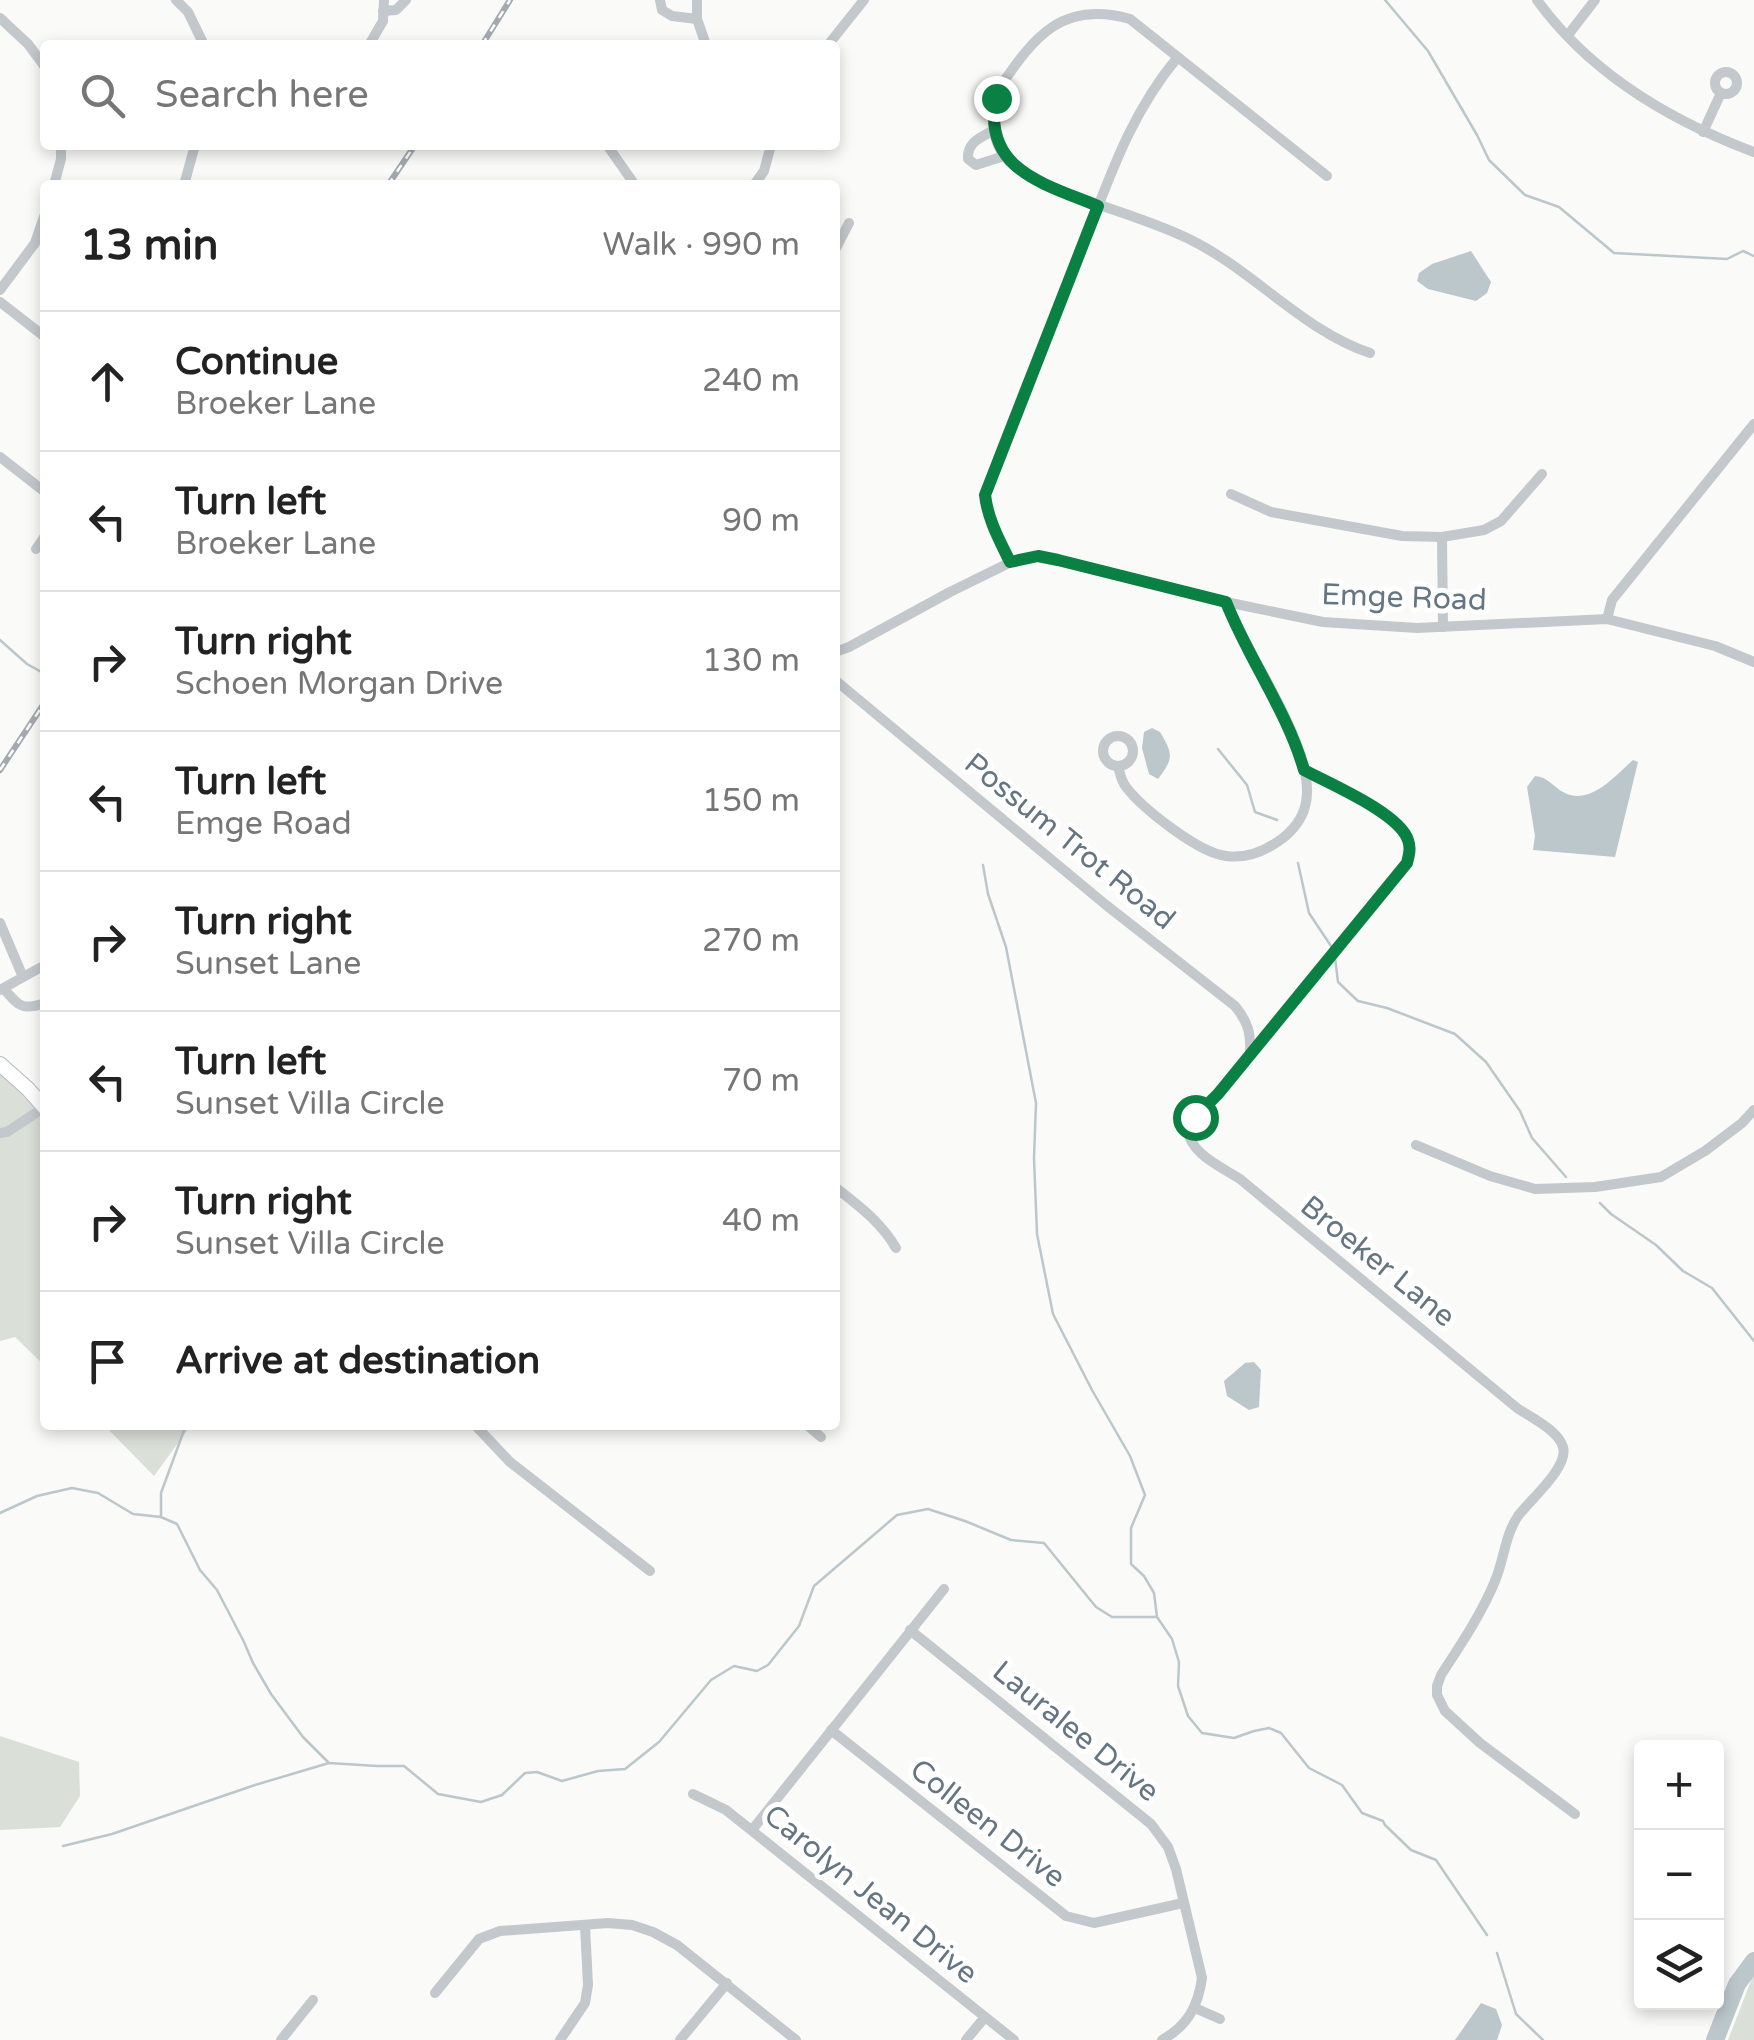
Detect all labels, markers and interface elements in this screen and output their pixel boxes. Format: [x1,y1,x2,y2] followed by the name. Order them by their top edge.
[40,40,840,150] search box
[75,68,130,123] icon: search
[155,72,369,118] text: Search here
[974,76,1020,122] route end
[80,220,218,271] text: 13 min
[603,226,800,264] text: Walk · 990 m
[175,339,338,385] text: Continue
[80,354,135,409] icon: ahead
[702,362,800,400] text: 240 m
[175,385,376,423] text: Broeker Lane
[175,479,326,525] text: Turn left
[80,494,135,549] icon: left
[722,502,800,540] text: 90 m
[175,525,376,563] text: Broeker Lane
[1321,576,1487,619] street label: Emge Road
[175,619,352,665] text: Turn right
[80,634,135,689] icon: right
[702,642,800,680] text: 130 m
[175,665,503,703] text: Schoen Morgan Drive
[957,745,1183,938] street label: Possum Trot Road
[175,759,326,805] text: Turn left
[80,774,135,829] icon: left
[702,782,800,820] text: 150 m
[175,805,352,843] text: Emge Road
[175,899,352,945] text: Turn right
[80,914,135,969] icon: right
[702,922,800,960] text: 270 m
[175,945,361,983] text: Sunset Lane
[175,1039,326,1085] text: Turn left
[80,1054,135,1109] icon: left
[722,1062,800,1100] text: 70 m
[175,1085,445,1123] text: Sunset Villa Circle
[1173,1095,1219,1141] route start
[175,1179,352,1225] text: Turn right
[1293,1188,1463,1335] street label: Broeker Lane
[80,1194,135,1249] icon: right
[722,1202,800,1240] text: 40 m
[175,1225,445,1263] text: Sunset Villa Circle
[80,1334,135,1389] icon: arrive
[175,1338,540,1384] text: Arrive at destination
[985,1653,1167,1810] street label: Lauralee Drive
[1634,1740,1724,2010] map controls
[1634,1740,1724,1830] button: +
[902,1751,1073,1896] street label: Colleen Drive
[756,1797,985,1992] street label: Carolyn Jean Drive
[1634,1830,1724,1920] button: −
[1634,1920,1724,2010] button: layers

